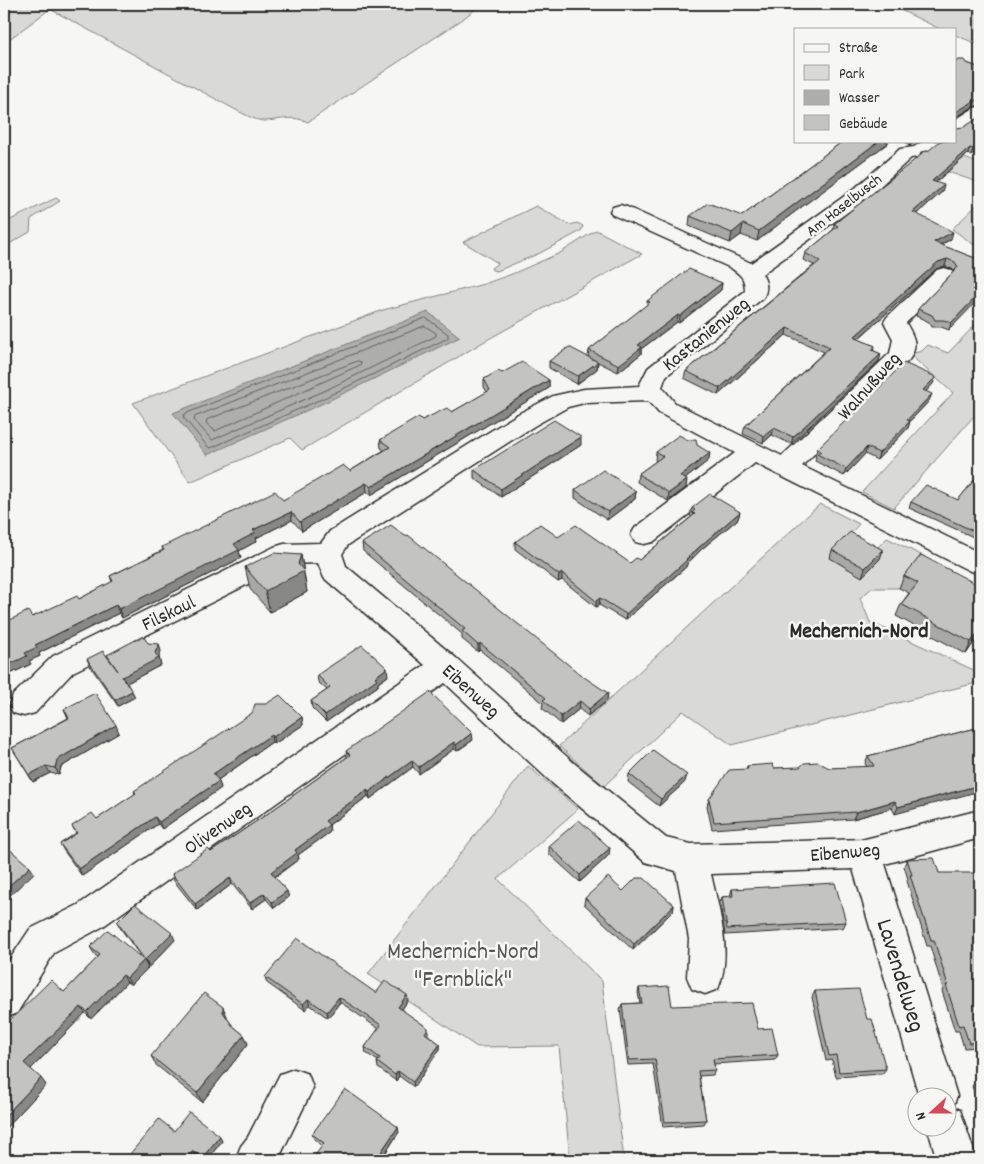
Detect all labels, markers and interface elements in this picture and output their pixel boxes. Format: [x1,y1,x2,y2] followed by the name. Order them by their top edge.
[794,28,956,142] legend
[839,38,878,60] text: Straße
[839,64,865,86] text: Park
[839,88,880,110] text: Wasser
[839,114,888,136] text: Gebäude
[802,169,887,243] street label: Am Haselbusch
[657,291,757,379] street label: Kastanienweg
[832,347,909,427] street label: Walnußweg
[138,590,201,640] street label: Filskaul
[789,617,929,648] district label: Mechernich-Nord
[435,658,505,726] street label: Eibenweg
[179,796,258,863] street label: Olivenweg
[809,837,881,871] street label: Eibenweg
[866,915,932,1037] street label: Lavendelweg
[387,936,539,998] park label: Mechernich-Nord "Fernblick"
[906,1086,956,1136] north arrow
[911,1109,932,1123] text: N

